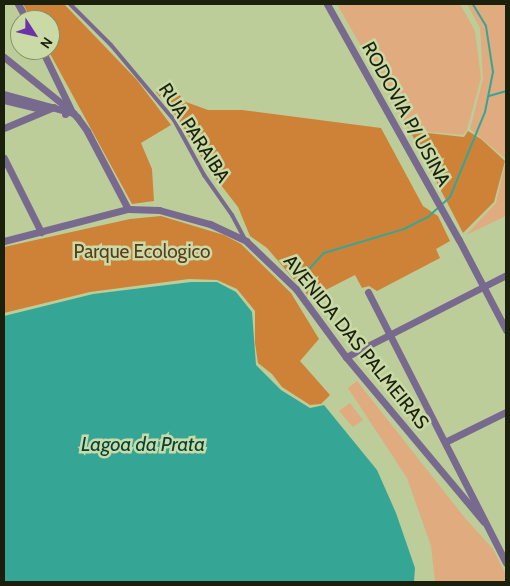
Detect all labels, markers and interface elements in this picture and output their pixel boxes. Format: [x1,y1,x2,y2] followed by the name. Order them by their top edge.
[10,10,60,60] north arrow
[36,34,57,52] text: N
[357,38,455,190] street label: RODOVIA P/ USINA
[153,79,235,187] street label: RUA PARAIBA
[74,241,210,263] park label: Parque Ecologico
[279,250,433,434] street label: AVENIDA DAS PALMEIRAS
[81,432,205,456] water label: Lagoa da Prata

